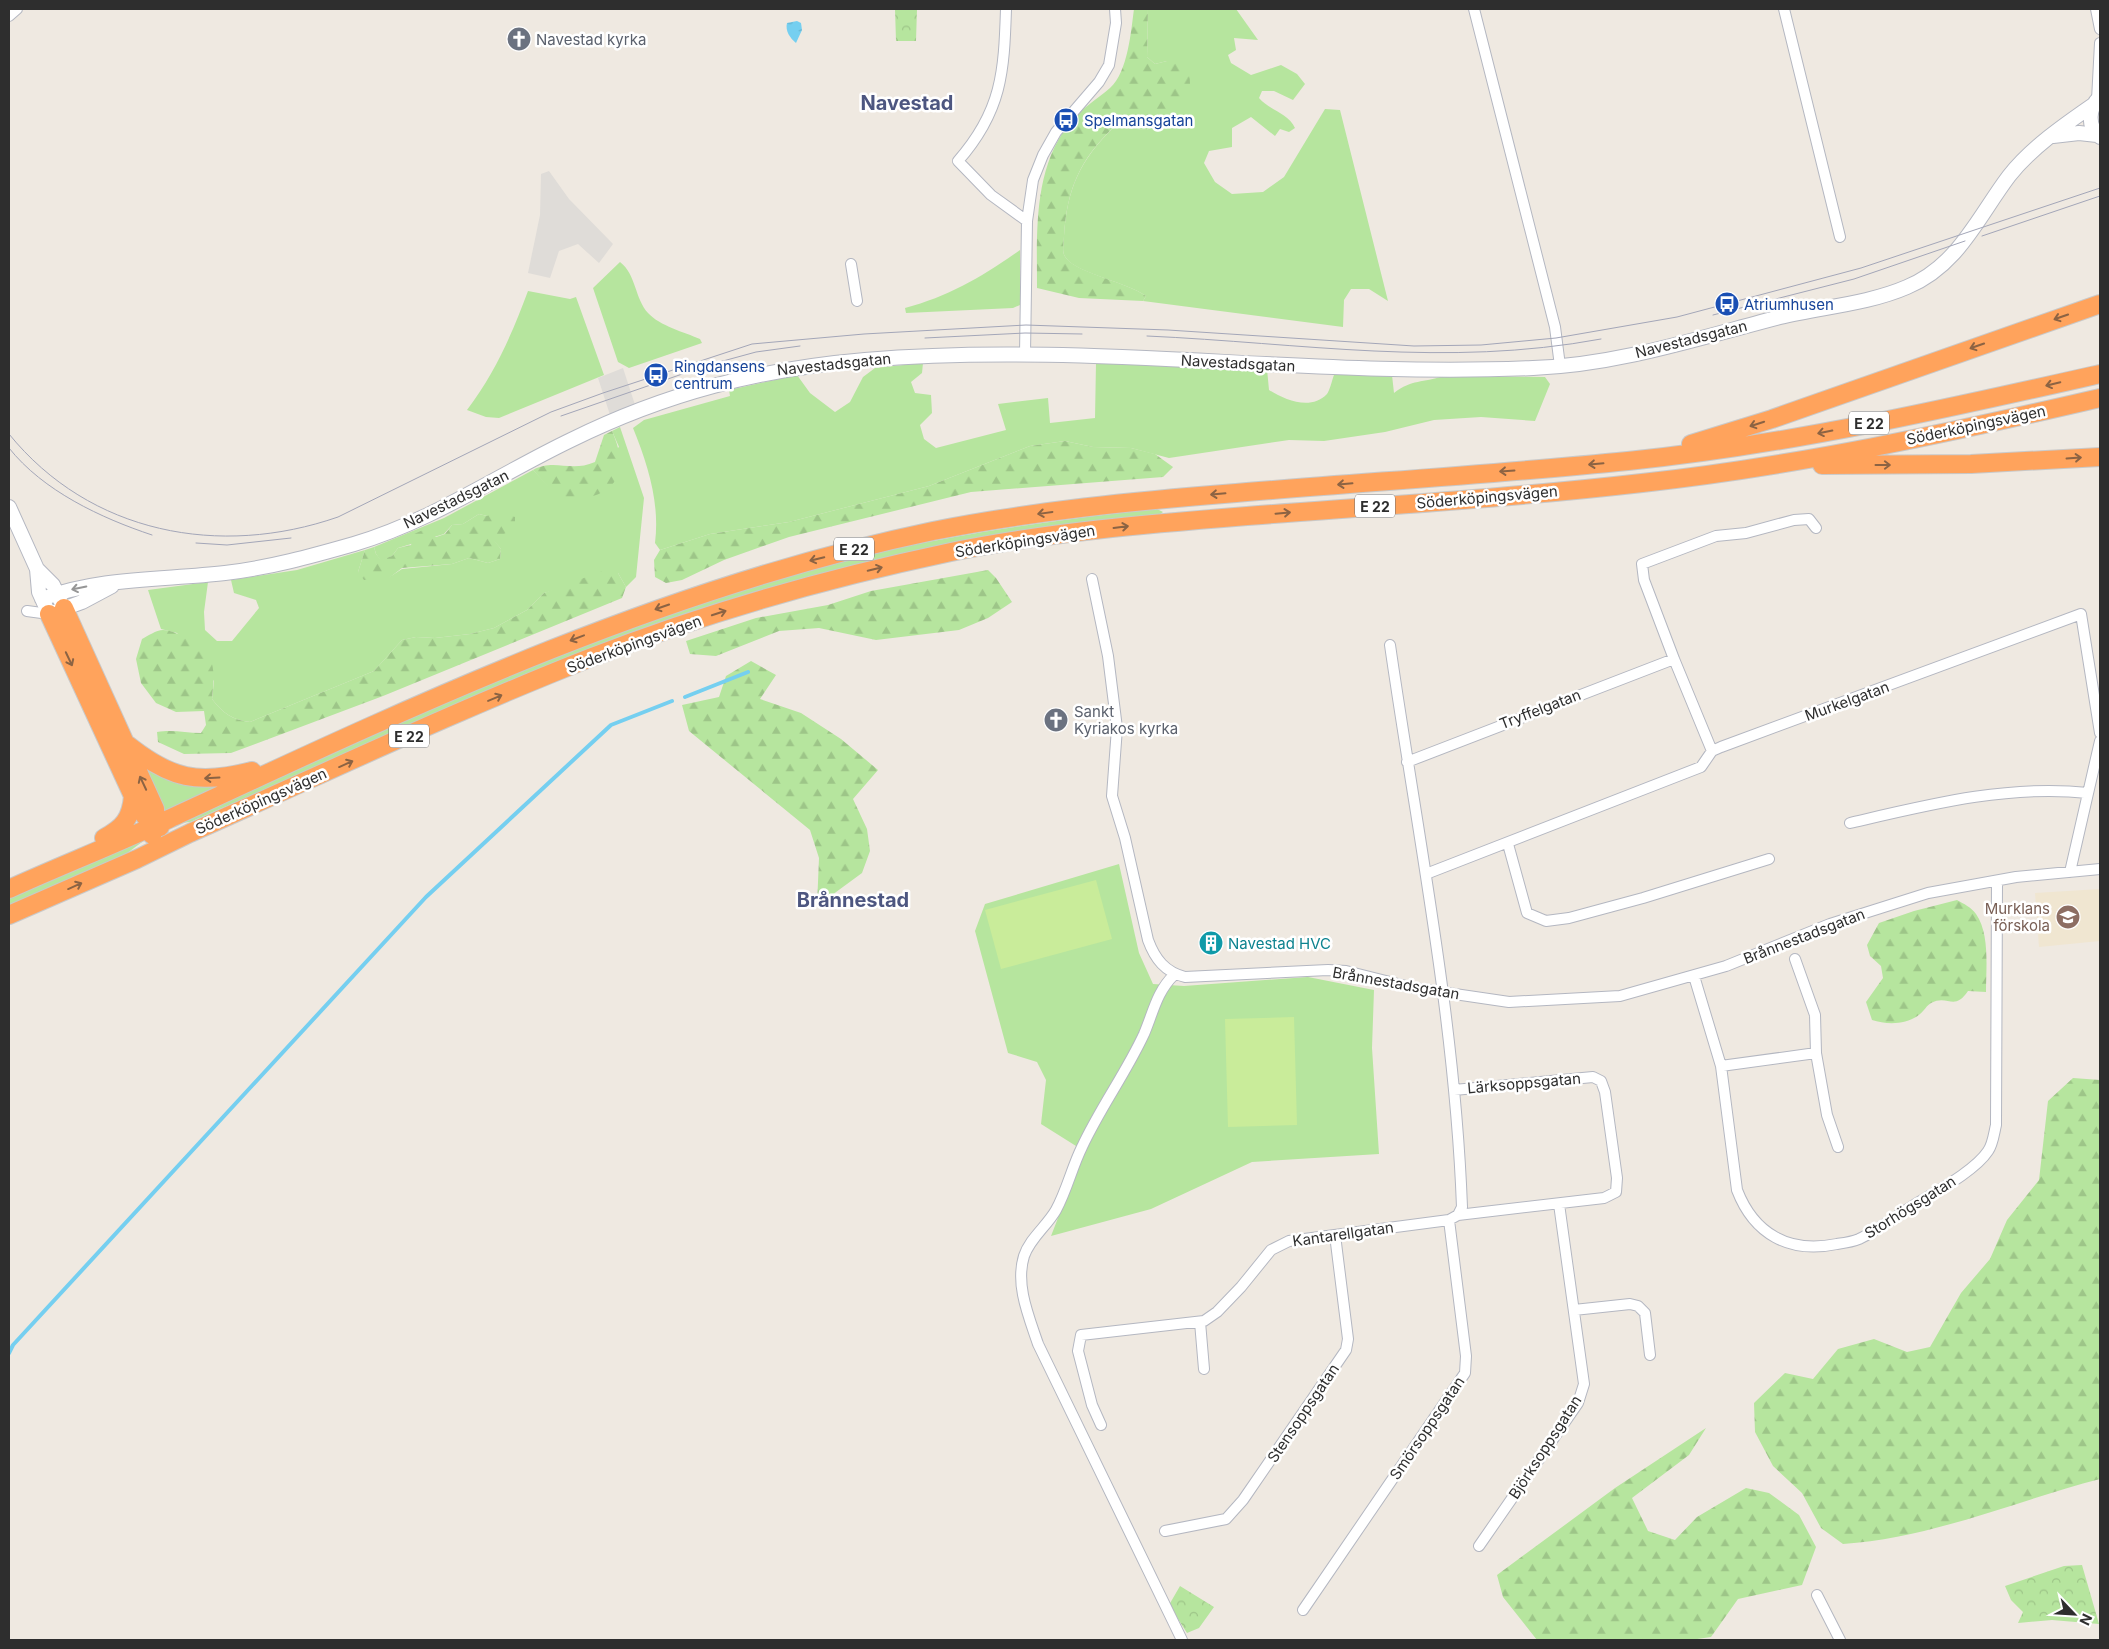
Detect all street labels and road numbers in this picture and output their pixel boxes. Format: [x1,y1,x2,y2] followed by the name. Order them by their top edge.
[1633,316,1749,362] street label: Navestadsgatan
[776,349,892,379] street label: Navestadsgatan
[1180,351,1296,375] street label: Navestadsgatan
[1905,401,2047,449] street label: Söderköpingsvägen
[1849,412,1889,434] road number: E 22
[400,465,512,533] street label: Navestadsgatan
[1416,481,1558,513] street label: Söderköpingsvägen
[1355,494,1395,518] road number: E 22
[954,521,1096,561] street label: Söderköpingsvägen
[834,538,874,560] road number: E 22
[564,611,704,677] street label: Söderköpingsvägen
[1802,677,1892,725] street label: Murkelgatan
[1497,685,1583,733] street label: Tryffelgatan
[389,724,429,748] road number: E 22
[192,764,330,838] street label: Söderköpingsvägen
[1741,904,1867,968] street label: Brånnestadsgatan
[1331,962,1461,1004] street label: Brånnestadsgatan
[1466,1069,1582,1097] street label: Lärksoppsgatan
[1861,1171,1959,1243] street label: Storhögsgatan
[1291,1217,1395,1251] street label: Kantarellgatan
[1263,1360,1343,1466] street label: Stensoppsgatan
[1385,1373,1469,1483] street label: Smörsoppsgatan
[1504,1392,1586,1502] street label: Björksoppsgatan

